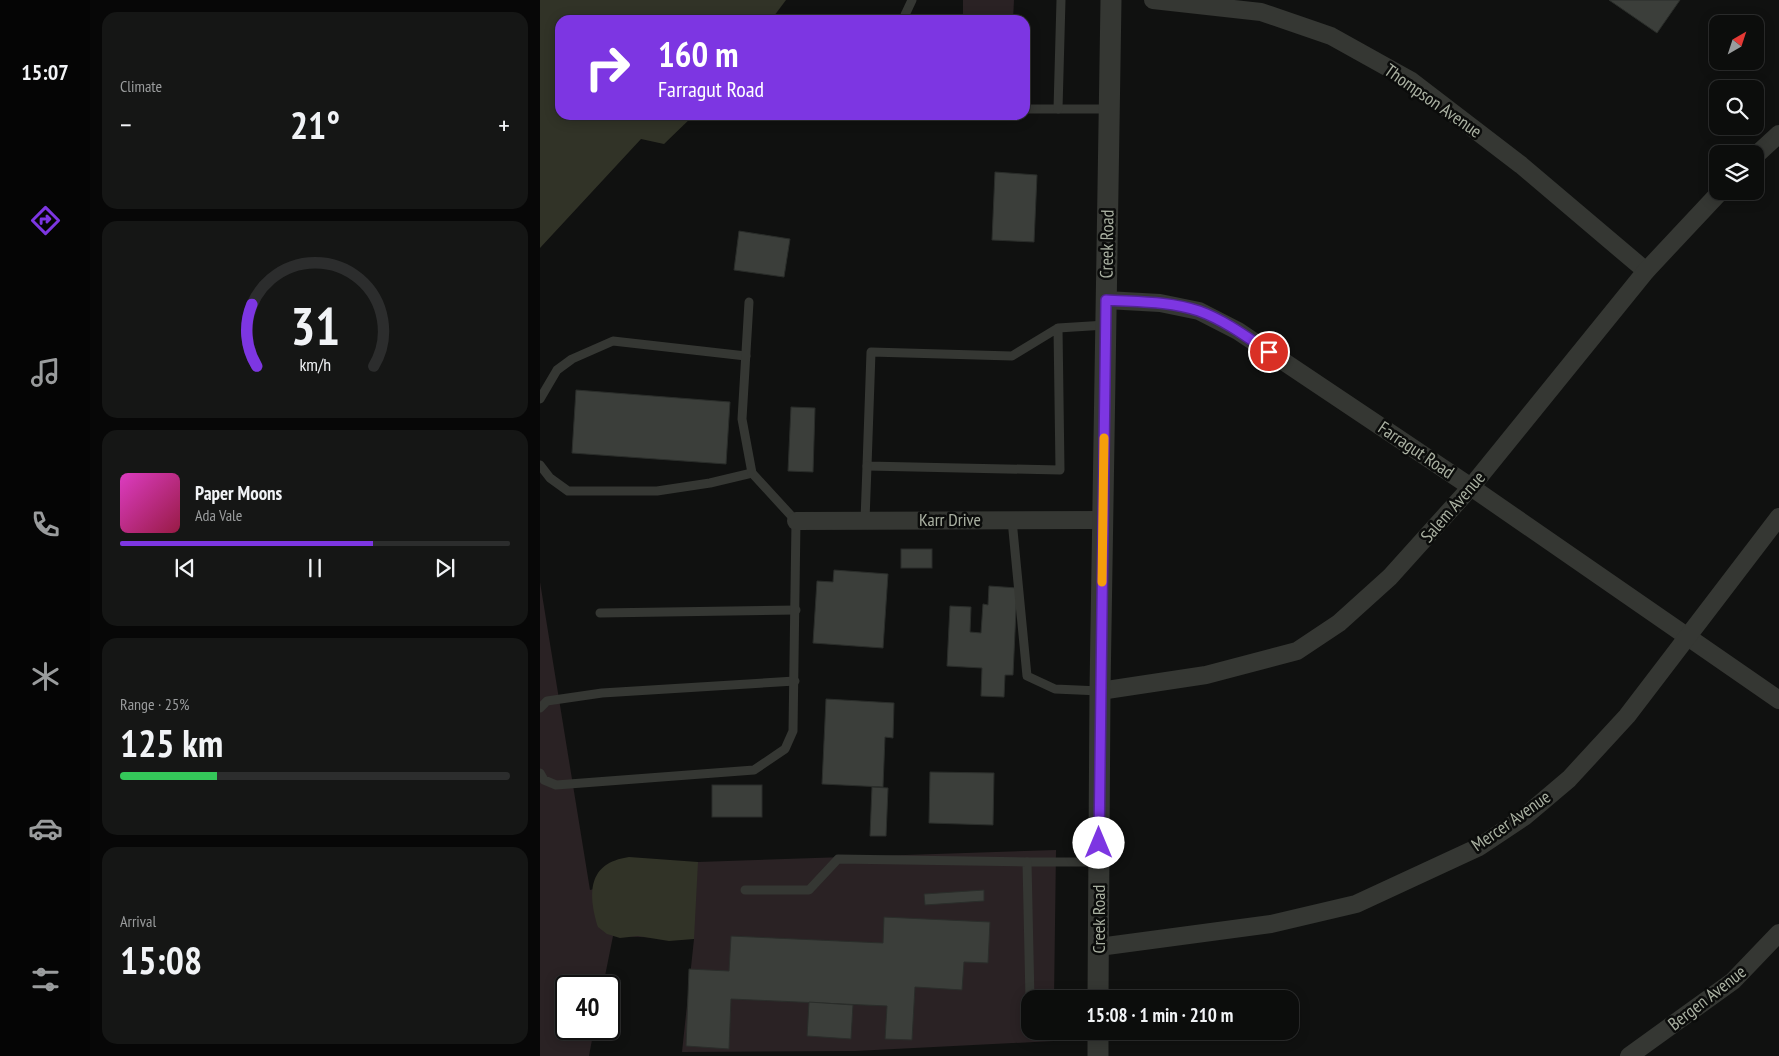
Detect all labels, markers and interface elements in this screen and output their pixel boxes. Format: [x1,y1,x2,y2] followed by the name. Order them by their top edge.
[1709,15,1764,70] north arrow
[1709,15,1764,200] map controls
[658,31,739,77] text: 160 m
[575,35,640,100] icon: right
[21,58,69,86] text: 15:07
[1380,59,1487,143] street label: Thompson Avenue
[658,75,764,103] text: Farragut Road
[120,76,162,96] text: Climate
[1709,80,1764,135] button: search
[290,100,340,149] text: 21°
[120,106,132,143] text: −
[498,106,510,143] text: +
[1709,145,1764,200] button: layers
[28,203,63,238] icon: directions
[1094,209,1119,279] street label: Creek Road
[290,292,340,359] text: 31
[1248,331,1290,373] pin
[1255,338,1283,366] icon: arrive
[299,353,331,376] text: km/h
[28,355,63,390] icon: music
[1374,416,1459,483] street label: Farragut Road
[1415,466,1490,547] street label: Salem Avenue
[195,481,282,505] text: Paper Moons
[195,505,242,525] text: Ada Vale
[28,507,63,542] icon: phone
[919,508,981,531] street label: Karr Drive
[171,554,199,582] icon: previous
[301,554,329,582] icon: pause
[431,554,459,582] icon: next
[28,659,63,694] icon: climate
[120,694,189,714] text: Range · 25%
[120,718,223,767] text: 125 km
[1467,785,1555,856] street label: Mercer Avenue
[28,811,63,846] icon: car
[1072,816,1124,868] position arrow
[1087,885,1110,953] street label: Creek Road
[120,911,156,931] text: Arrival
[120,935,202,984] text: 15:08
[1663,960,1750,1035] street label: Bergen Avenue
[28,962,63,997] icon: filters
[555,975,620,1040] speed limit sign: 40
[1087,1003,1233,1027] text: 15:08 · 1 min · 210 m

